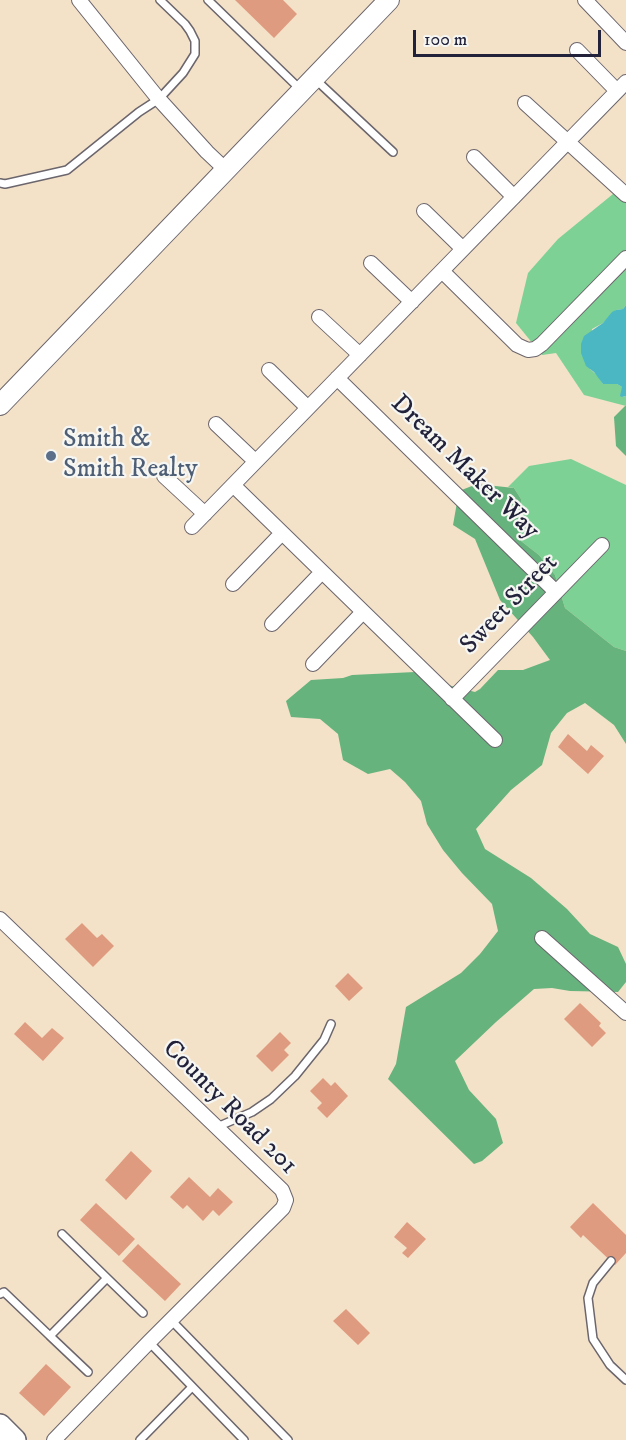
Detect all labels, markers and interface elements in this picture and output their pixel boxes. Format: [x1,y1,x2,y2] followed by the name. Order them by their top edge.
[416,18,604,56] scale bar
[424,29,467,51] text: 100 m
[383,389,545,547] street label: Dream Maker Way
[63,425,198,486] place label: Smith & Smith Realty
[44,449,58,463] marker: Smith & Smith Realty
[455,549,565,661] street label: Sweet Street
[155,1034,303,1182] street label: County Road 201

